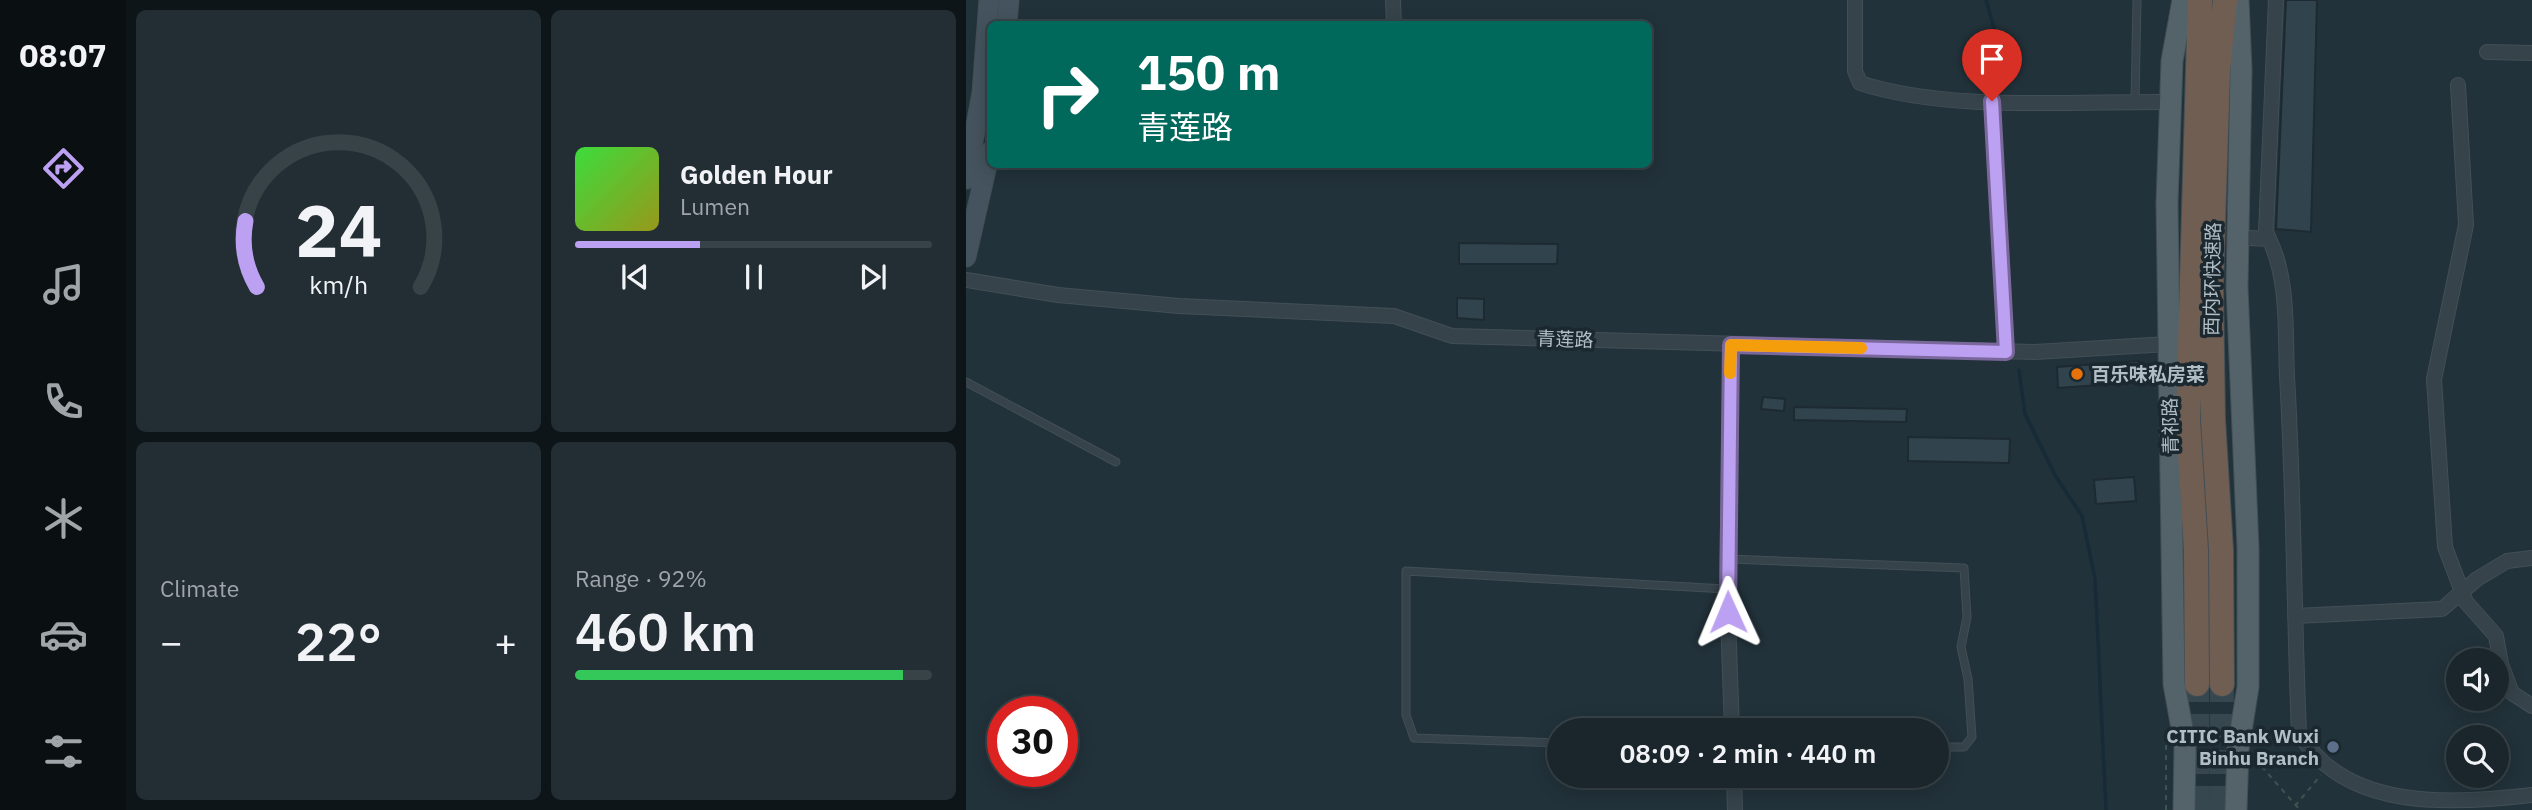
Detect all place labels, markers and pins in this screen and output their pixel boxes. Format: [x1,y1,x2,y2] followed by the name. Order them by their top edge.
[1962,29,2022,101] pin
[2091,362,2205,386] place label: 百乐味私房菜
[2069,366,2085,382] marker: 百乐味私房菜
[2166,724,2319,770] place label: CITIC Bank Wuxi Binhu Branch
[2325,739,2341,755] marker: CITIC Bank Wuxi Binhu Branch

